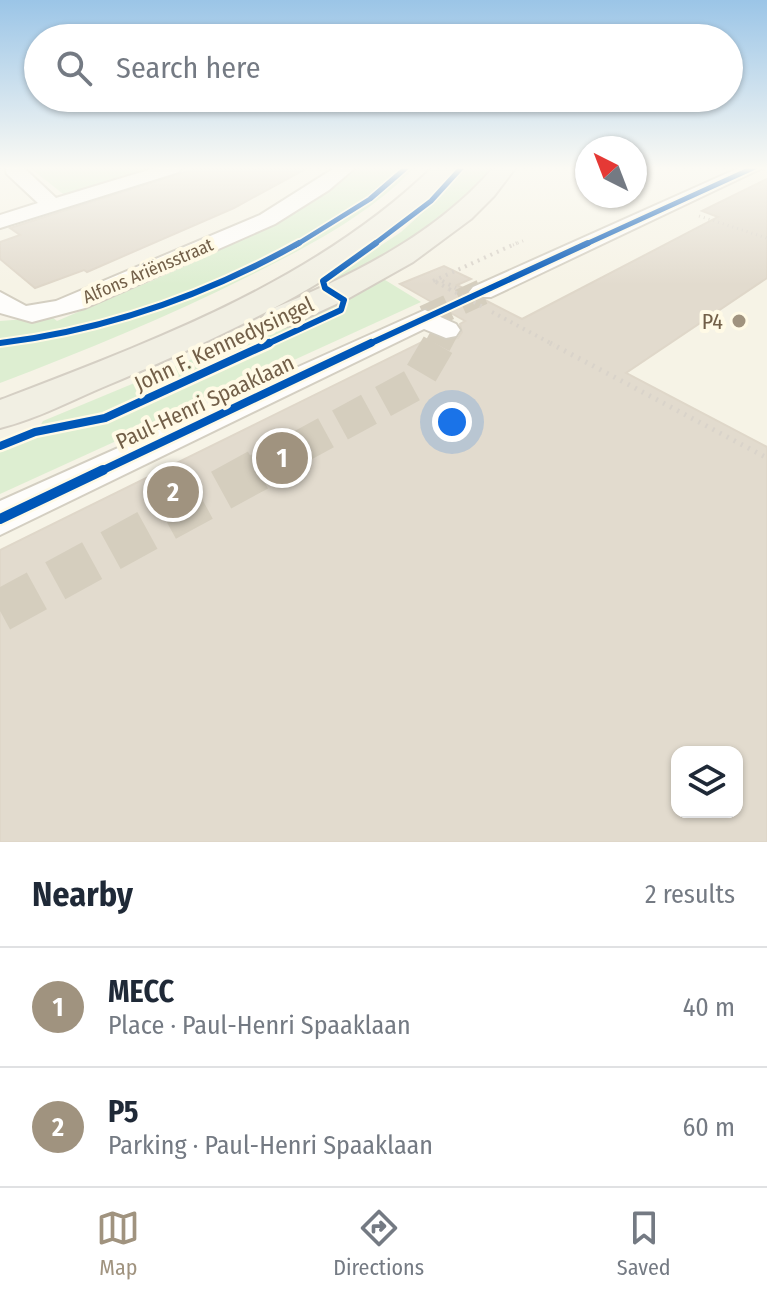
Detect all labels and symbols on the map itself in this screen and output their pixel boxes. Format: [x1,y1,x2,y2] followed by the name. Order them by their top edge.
[575,136,647,208] north arrow
[80,234,217,308] street label: Alfons Ariënsstraat
[130,291,318,397] street label: John F. Kennedysingel
[702,308,723,335] place label: P4
[730,312,748,330] marker: P4
[112,349,298,455] street label: Paul-Henri Spaaklaan
[432,402,472,442] your location
[256,428,308,488] pin: 1
[147,462,199,522] pin: 2

